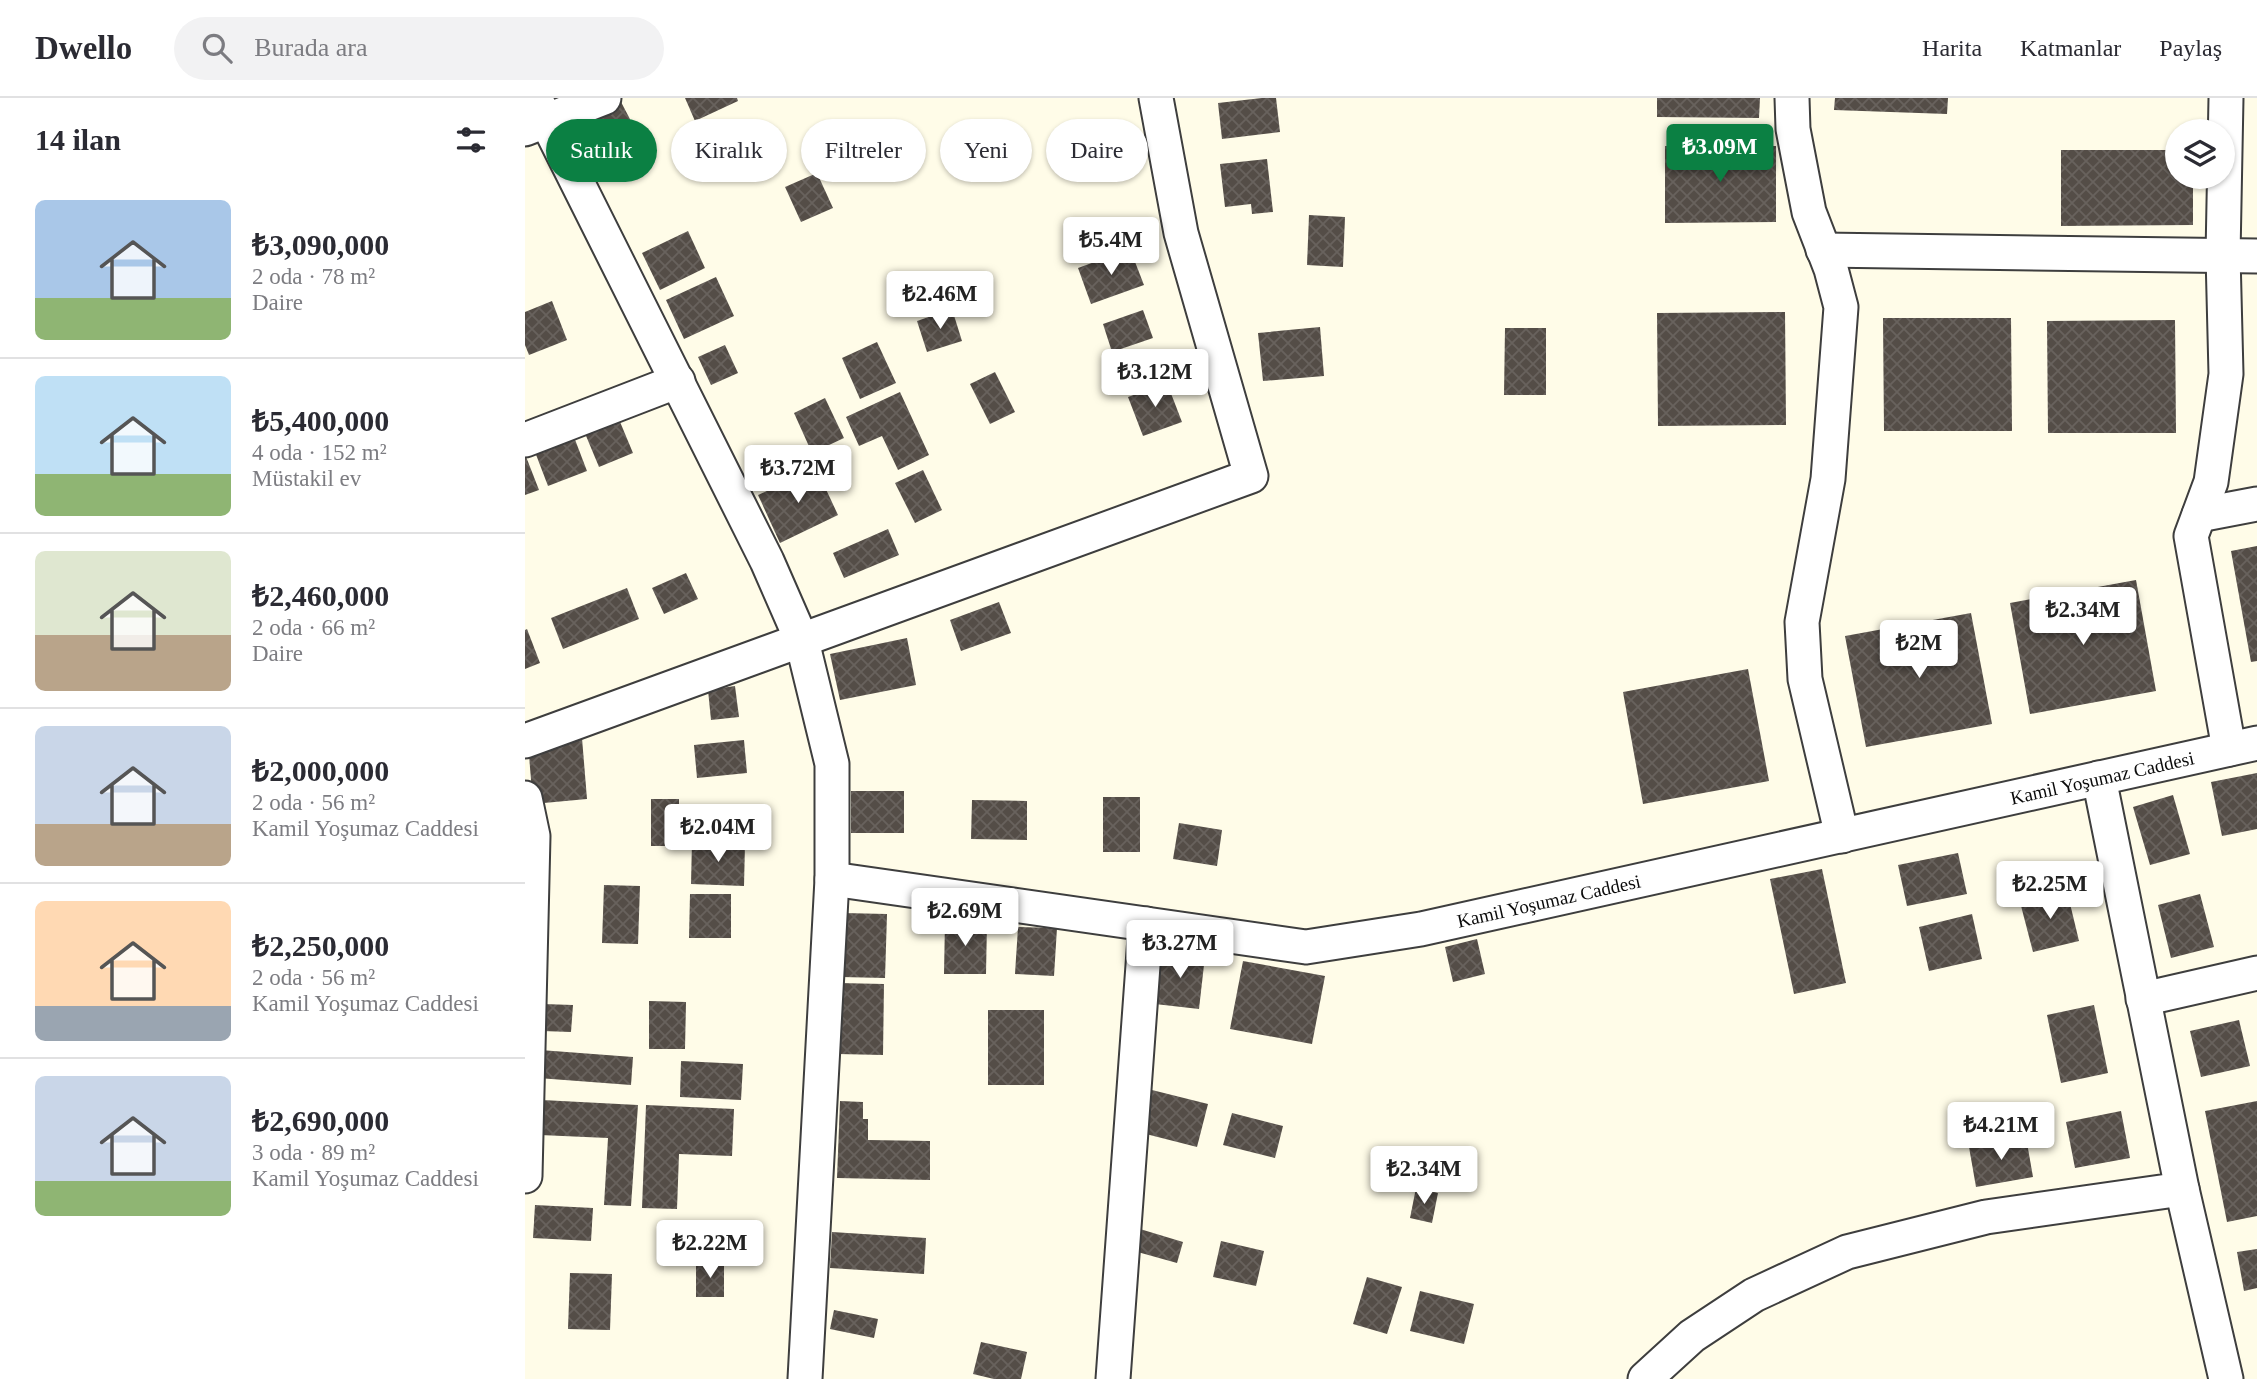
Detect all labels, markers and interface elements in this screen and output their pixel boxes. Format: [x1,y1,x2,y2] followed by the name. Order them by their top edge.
[174,17,664,80] search box
[198,29,236,67] icon: search
[35,30,132,66] text: Dwello
[254,33,367,62] text: Burada ara
[1922,35,1982,61] text: Harita
[2020,35,2121,61] text: Katmanlar
[2159,35,2222,61] text: Paylaş
[546,119,657,182] chip: Satılık
[671,119,787,182] chip: Kiralık
[801,119,926,182] chip: Filtreler
[940,119,1032,182] chip: Yeni
[1046,119,1148,182] chip: Daire
[2165,119,2235,189] map controls
[2165,119,2235,189] button: layers
[452,121,490,159] icon: filters
[35,123,121,156] text: 14 ilan
[1663,125,1777,184] pin: ₺3.09M
[1682,134,1758,159] text: ₺3.09M
[1062,218,1160,277] pin: ₺5.4M
[1079,227,1143,252] text: ₺5.4M
[91,228,175,312] icon: home
[252,228,389,261] text: ₺3,090,000
[252,264,375,289] text: 2 oda · 78 m²
[883,272,997,331] pin: ₺2.46M
[902,281,978,306] text: ₺2.46M
[252,290,303,315] text: Daire
[1098,350,1212,409] pin: ₺3.12M
[1117,359,1193,384] text: ₺3.12M
[91,404,175,488] icon: home
[252,404,389,437] text: ₺5,400,000
[252,440,387,465] text: 4 oda · 152 m²
[741,446,855,505] pin: ₺3.72M
[760,455,836,480] text: ₺3.72M
[252,466,361,491] text: Müstakil ev
[91,579,175,663] icon: home
[252,579,389,612] text: ₺2,460,000
[2026,588,2140,647] pin: ₺2.34M
[2045,597,2121,622] text: ₺2.34M
[252,615,375,640] text: 2 oda · 66 m²
[1885,620,1953,680] pin: ₺2M
[1896,630,1942,655] text: ₺2M
[252,641,303,666] text: Daire
[2008,747,2196,809] street label: Kamil Yoşumaz Caddesi
[91,754,175,838] icon: home
[252,754,389,787] text: ₺2,000,000
[252,790,375,815] text: 2 oda · 56 m²
[661,804,775,864] pin: ₺2.04M
[680,814,756,839] text: ₺2.04M
[252,816,479,841] text: Kamil Yoşumaz Caddesi
[1993,862,2107,921] pin: ₺2.25M
[1455,870,1643,932] street label: Kamil Yoşumaz Caddesi
[2012,871,2088,896] text: ₺2.25M
[908,888,1022,948] pin: ₺2.69M
[927,898,1003,923] text: ₺2.69M
[1123,920,1237,980] pin: ₺3.27M
[91,929,175,1013] icon: home
[252,929,389,962] text: ₺2,250,000
[1142,930,1218,955] text: ₺3.27M
[252,965,375,990] text: 2 oda · 56 m²
[252,991,479,1016] text: Kamil Yoşumaz Caddesi
[1944,1102,2058,1162] pin: ₺4.21M
[91,1104,175,1188] icon: home
[252,1104,389,1137] text: ₺2,690,000
[1963,1112,2039,1137] text: ₺4.21M
[252,1140,375,1165] text: 3 oda · 89 m²
[1367,1146,1481,1206] pin: ₺2.34M
[1386,1156,1462,1181] text: ₺2.34M
[252,1166,479,1191] text: Kamil Yoşumaz Caddesi
[653,1220,767,1280] pin: ₺2.22M
[672,1230,748,1255] text: ₺2.22M

